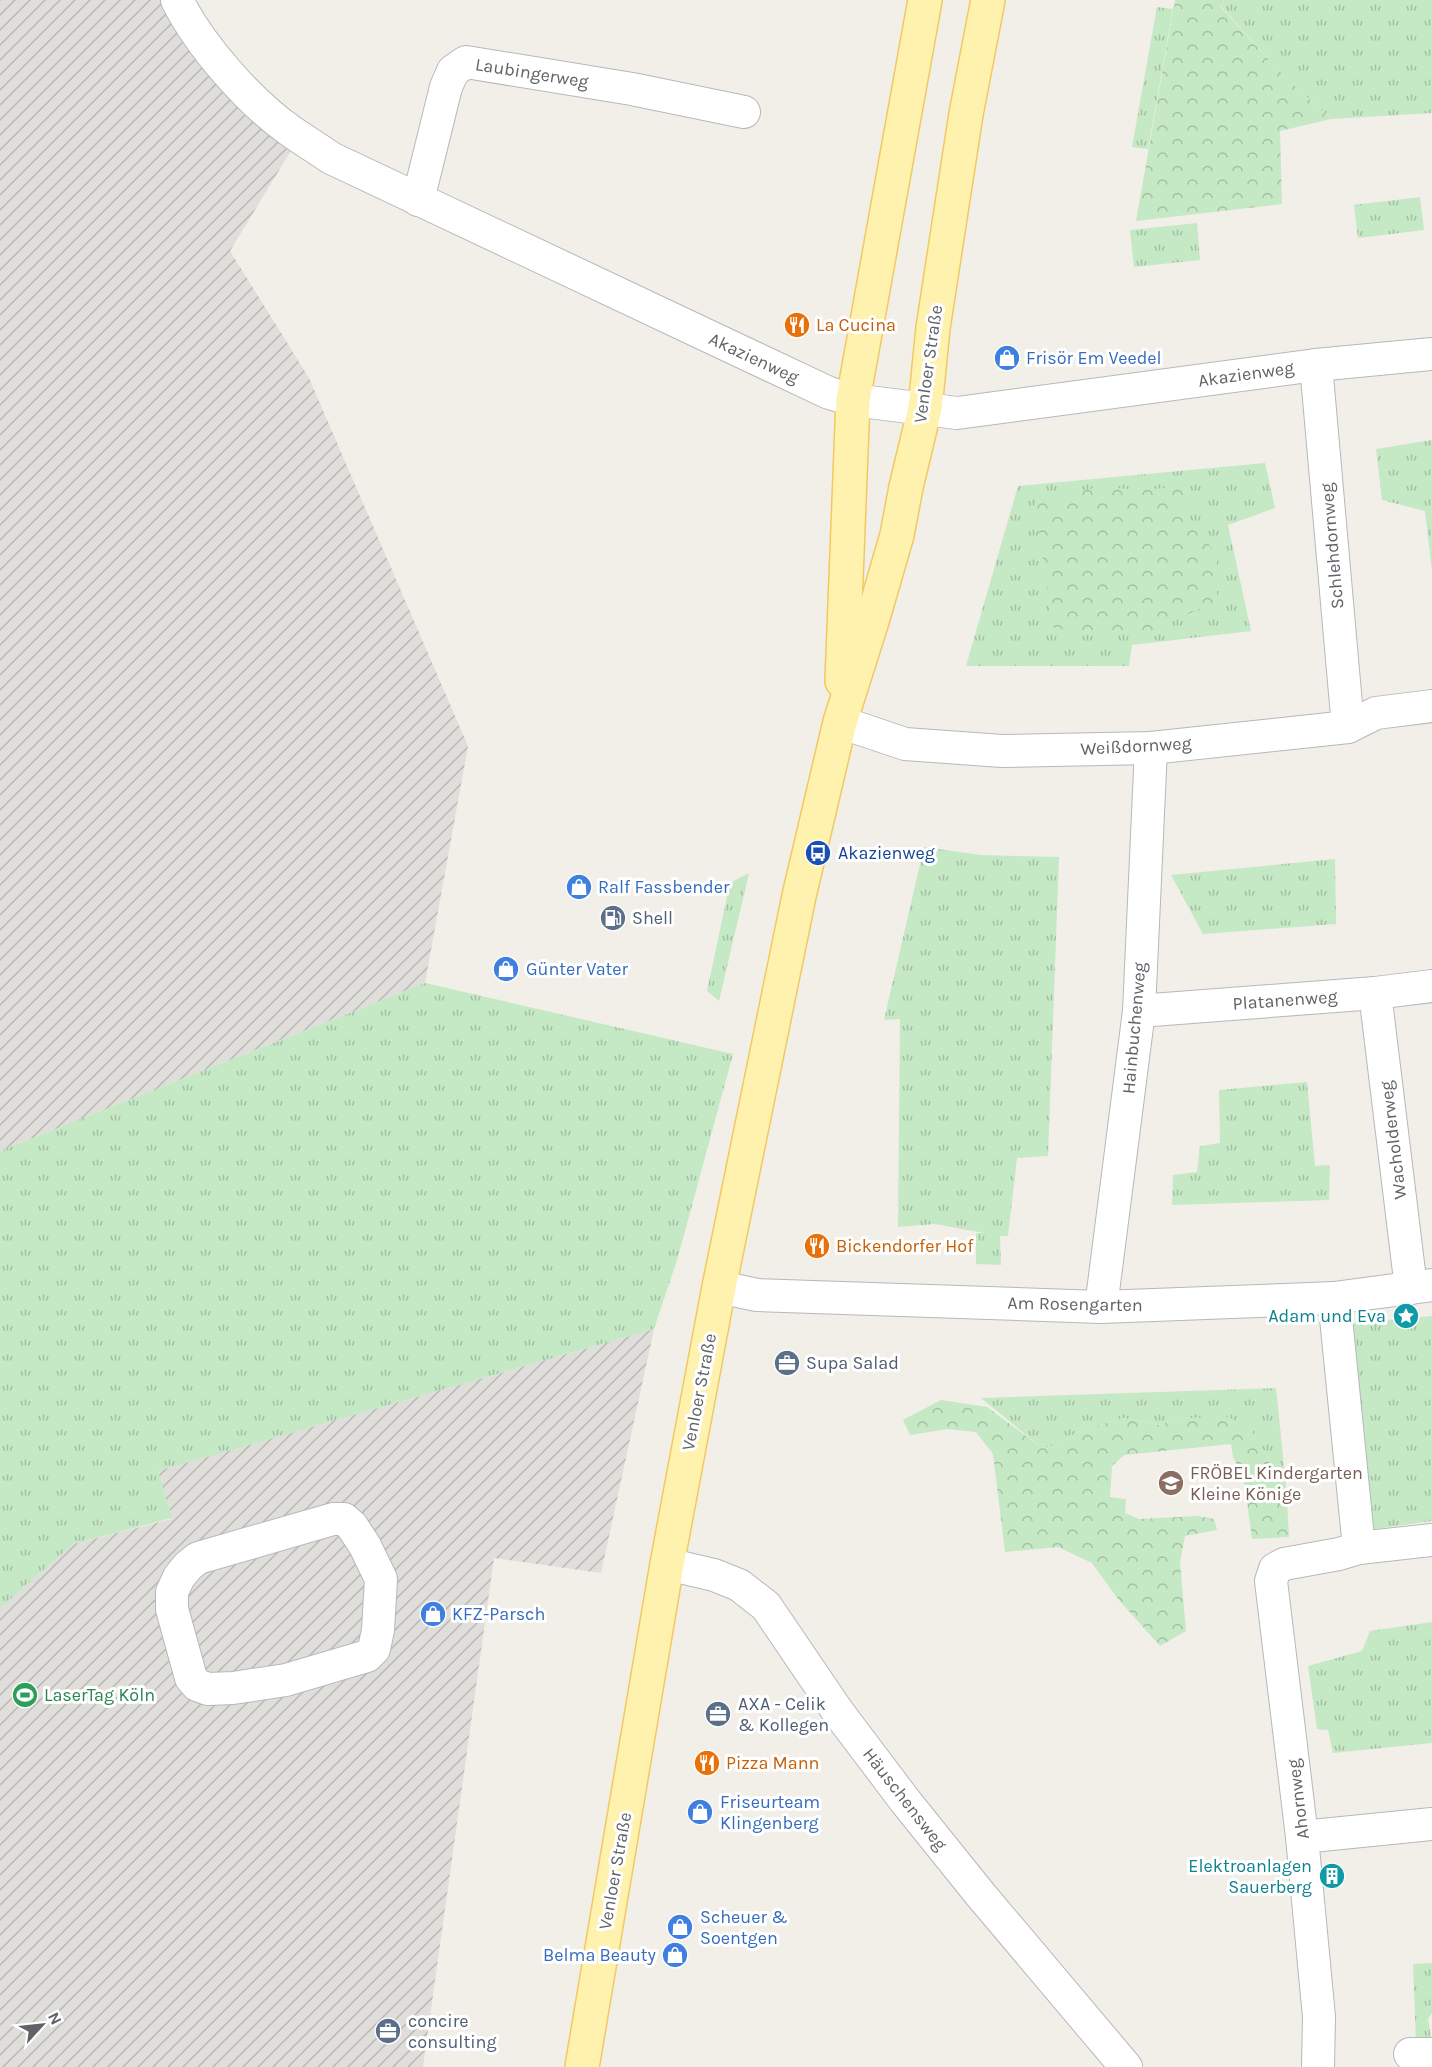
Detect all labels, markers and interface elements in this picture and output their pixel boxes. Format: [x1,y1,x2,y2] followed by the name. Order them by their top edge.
[474,53,590,93] street label: Laubingerweg
[909,304,947,424] street label: Venloer Straße
[782,310,812,340] restaurant icon: La Cucina
[816,314,896,336] place label: La Cucina
[705,328,803,388] street label: Akazienweg
[992,343,1022,373] shop icon: Frisör Em Veedel
[1026,347,1162,369] place label: Frisör Em Veedel
[1197,356,1295,392] street label: Akazienweg
[1316,482,1348,610] street label: Schlehdornweg
[1080,732,1192,760] street label: Weißdornweg
[803,838,833,868] bus stop icon: Akazienweg
[838,842,935,864] place label: Akazienweg
[564,872,594,902] shop icon: Ralf Fassbender
[598,876,730,898] place label: Ralf Fassbender
[598,903,628,933] fuel station icon: Shell
[632,907,673,929] place label: Shell
[491,954,521,984] shop icon: Günter Vater
[526,958,629,980] place label: Günter Vater
[1117,961,1151,1095] street label: Hainbuchenweg
[1232,985,1338,1015] street label: Platanenweg
[1375,1079,1411,1201] street label: Wacholderweg
[802,1231,832,1261] restaurant icon: Bickendorfer Hof
[836,1235,974,1257] place label: Bickendorfer Hof
[1007,1292,1143,1316] street label: Am Rosengarten
[1391,1301,1421,1331] place icon: Adam und Eva
[1268,1305,1386,1327] place label: Adam und Eva
[677,1332,721,1452] street label: Venloer Straße
[772,1348,802,1378] office icon: Supa Salad
[806,1352,899,1374] place label: Supa Salad
[1190,1462,1363,1505] place label: FRÖBEL Kindergarten Kleine Könige
[1156,1468,1186,1498] school or university icon: FRÖBEL Kindergarten Kleine Könige
[418,1599,448,1629] shop icon: KFZ-Parsch
[452,1603,545,1625] place label: KFZ-Parsch
[10,1680,40,1710] sports icon: LaserTag Köln
[44,1684,155,1706] place label: LaserTag Köln
[738,1693,829,1736] place label: AXA - Celik & Kollegen
[703,1699,733,1729] office icon: AXA - Celik & Kollegen
[858,1743,952,1855] street label: Häuschensweg
[692,1748,722,1778] restaurant icon: Pizza Mann
[726,1752,819,1774] place label: Pizza Mann
[1282,1758,1314,1840] street label: Ahornweg
[720,1791,820,1834] place label: Friseurteam Klingenberg
[685,1797,715,1827] shop icon: Friseurteam Klingenberg
[594,1811,636,1931] street label: Venloer Straße
[1188,1855,1312,1898] place label: Elektroanlagen Sauerberg
[1317,1861,1347,1891] building icon: Elektroanlagen Sauerberg
[700,1906,788,1949] place label: Scheuer & Soentgen
[665,1912,695,1942] shop icon: Scheuer & Soentgen
[660,1940,690,1970] shop icon: Belma Beauty
[543,1944,657,1966] place label: Belma Beauty
[12,1995,72,2055] north arrow
[44,2009,66,2028] text: N
[408,2010,497,2053] place label: concire consulting
[373,2016,403,2046] office icon: concire consulting

